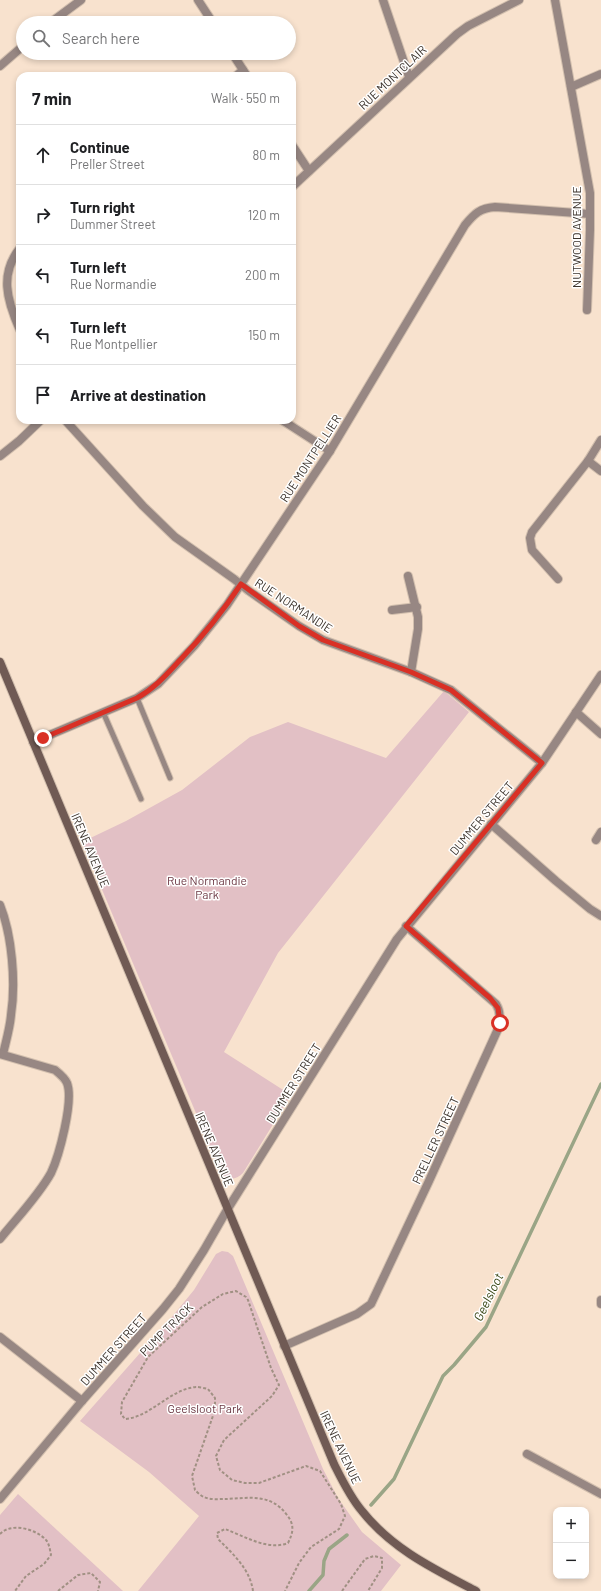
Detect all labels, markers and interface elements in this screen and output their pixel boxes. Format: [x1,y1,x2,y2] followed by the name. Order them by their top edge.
[16,16,296,60] search box
[30,27,52,49] icon: search
[62,29,140,47] text: Search here
[355,42,429,112] street label: RUE MONTCLAIR
[32,88,72,108] text: 7 min
[211,90,280,106] text: Walk · 550 m
[70,138,130,156] text: Continue
[32,144,54,166] icon: ahead
[253,147,280,163] text: 80 m
[70,156,145,172] text: Preller Street
[569,186,583,288] street label: NUTWOOD AVENUE
[70,198,135,216] text: Turn right
[32,204,54,226] icon: right
[248,207,280,223] text: 120 m
[70,216,156,232] text: Dummer Street
[70,258,126,276] text: Turn left
[32,264,54,286] icon: left
[245,267,280,283] text: 200 m
[70,276,157,292] text: Rue Normandie
[70,318,126,336] text: Turn left
[32,324,54,346] icon: left
[248,327,280,343] text: 150 m
[70,336,158,352] text: Rue Montpellier
[32,384,54,406] icon: arrive
[70,386,206,404] text: Arrive at destination
[276,412,344,504] street label: RUE MONTPELLIER
[253,575,335,635] street label: RUE NORMANDIE
[34,729,52,747] route end
[446,778,516,858] street label: DUMMER STREET
[69,811,113,889] street label: IRENE AVENUE
[167,873,247,901] park label: Rue Normandie Park
[491,1014,509,1032] route start
[263,1040,323,1126] street label: DUMMER STREET
[409,1094,461,1186] street label: PRELLER STREET
[193,1110,237,1188] street label: IRENE AVENUE
[470,1270,507,1324] water label: Geelsloot
[137,1299,196,1358] street label: PUMP TRACK
[77,1310,149,1388] street label: DUMMER STREET
[168,1401,242,1415] park label: Geelsloot Park
[318,1408,364,1486] street label: IRENE AVENUE
[553,1507,589,1579] map controls
[553,1507,589,1543] button: +
[553,1543,589,1579] button: −

